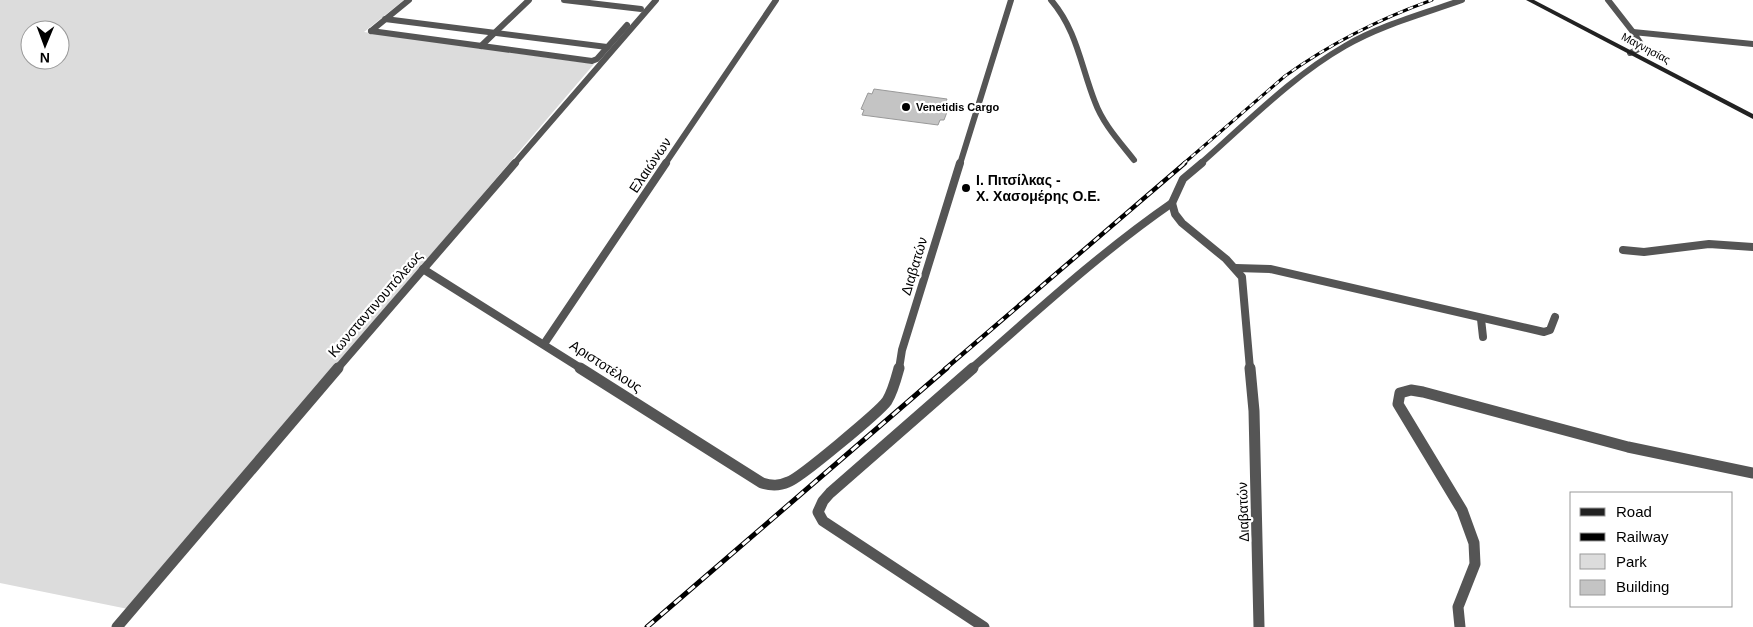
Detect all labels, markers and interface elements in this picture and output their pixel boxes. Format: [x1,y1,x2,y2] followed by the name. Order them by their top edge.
[20,20,70,70] north arrow
[1620,30,1672,66] street label: Μαγνησίας
[40,50,50,66] text: N
[900,101,912,113] marker: Venetidis Cargo
[916,101,999,113] place label: Venetidis Cargo
[626,134,674,196] street label: Ελαιώνων
[976,172,1100,204] place label: Ι. Πιτσίλκας - Χ. Χασομέρης Ο.Ε.
[960,182,972,194] marker: Ι. Πιτσίλκας - Χ. Χασομέρης Ο.Ε.
[898,235,930,297] street label: Διαβατών
[325,247,426,360] street label: Κωνσταντινουπόλεως
[567,337,645,395] street label: Αριστοτέλους
[1234,482,1252,542] street label: Διαβατών
[1570,492,1733,607] legend
[1616,503,1652,520] text: Road
[1616,528,1669,545] text: Railway
[1616,553,1647,570] text: Park
[1616,578,1669,595] text: Building

